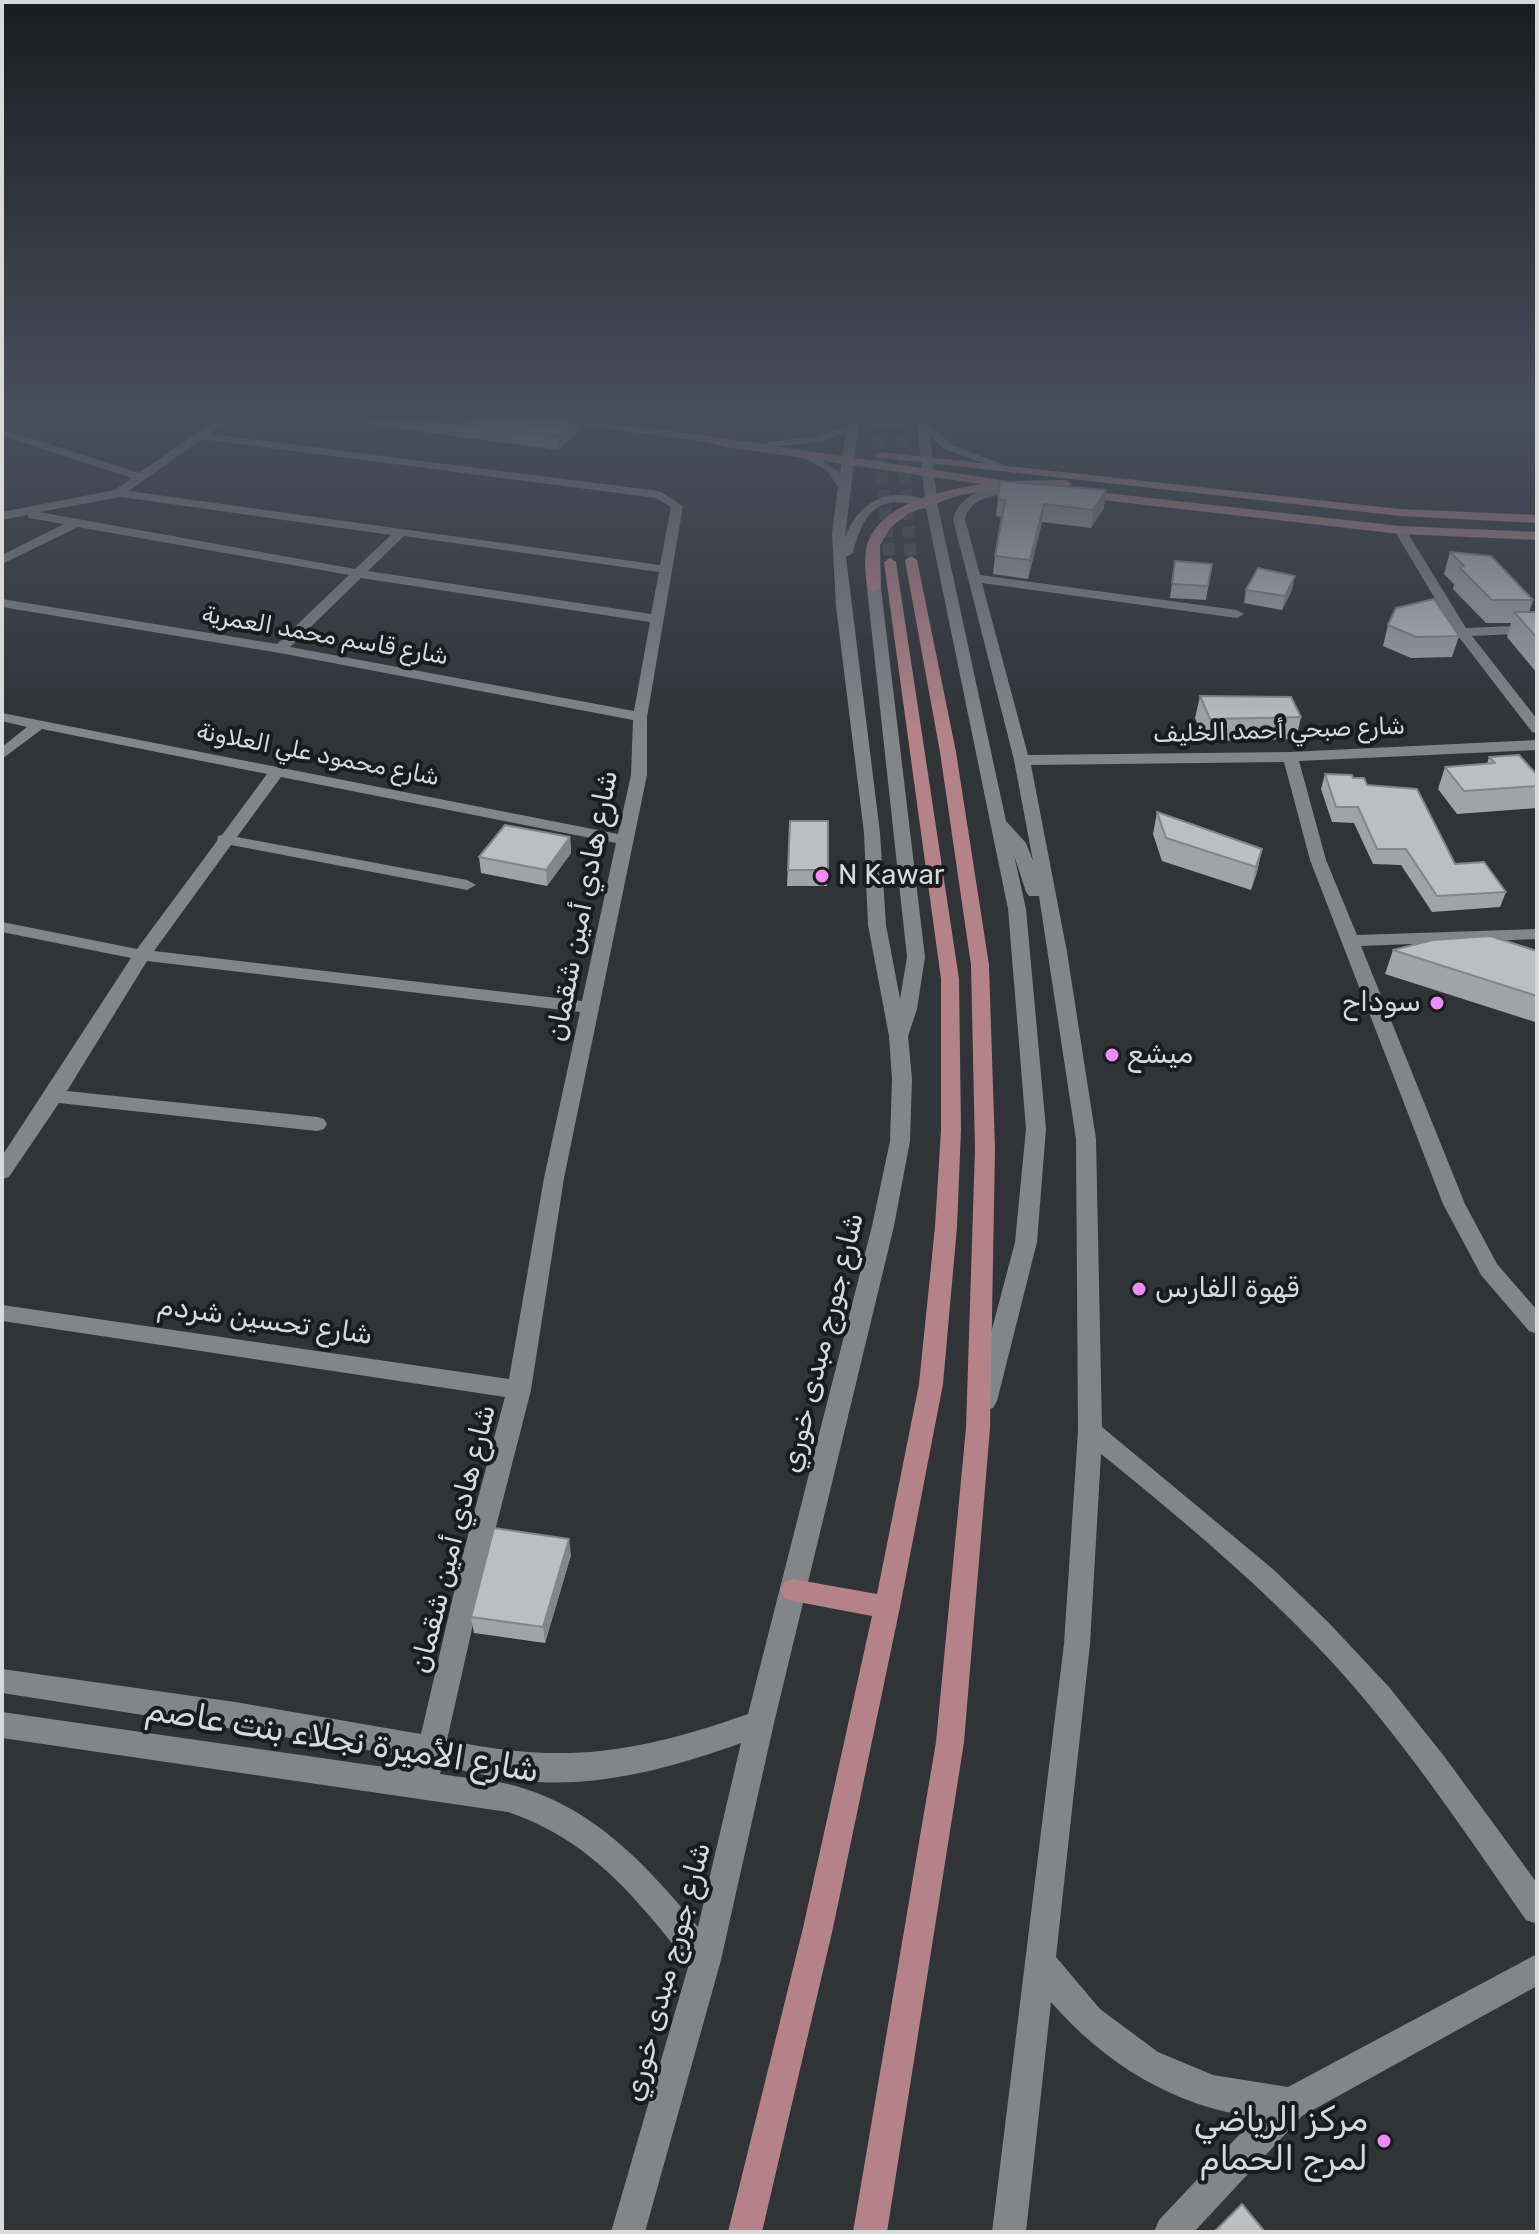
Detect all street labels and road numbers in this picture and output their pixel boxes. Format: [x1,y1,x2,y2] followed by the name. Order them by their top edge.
[199,600,451,672] street label: شارع قاسم محمد العمرية
[1152,712,1406,750] street label: شارع صبحي أحمد الخليف
[194,717,442,793] street label: شارع محمود علي العلاونة
[540,767,626,1045] street label: شارع هادي أمين شقمان
[774,1210,872,1476] street label: شارع جورج مبدى خوري
[155,1289,375,1353] street label: شارع تحسين شردم
[404,1401,504,1677] street label: شارع هادي أمين شقمان
[142,1690,542,1792] street label: شارع الأميرة نجلاء بنت عاصم
[617,1839,719,2105] street label: شارع جورج مبدى خوري

